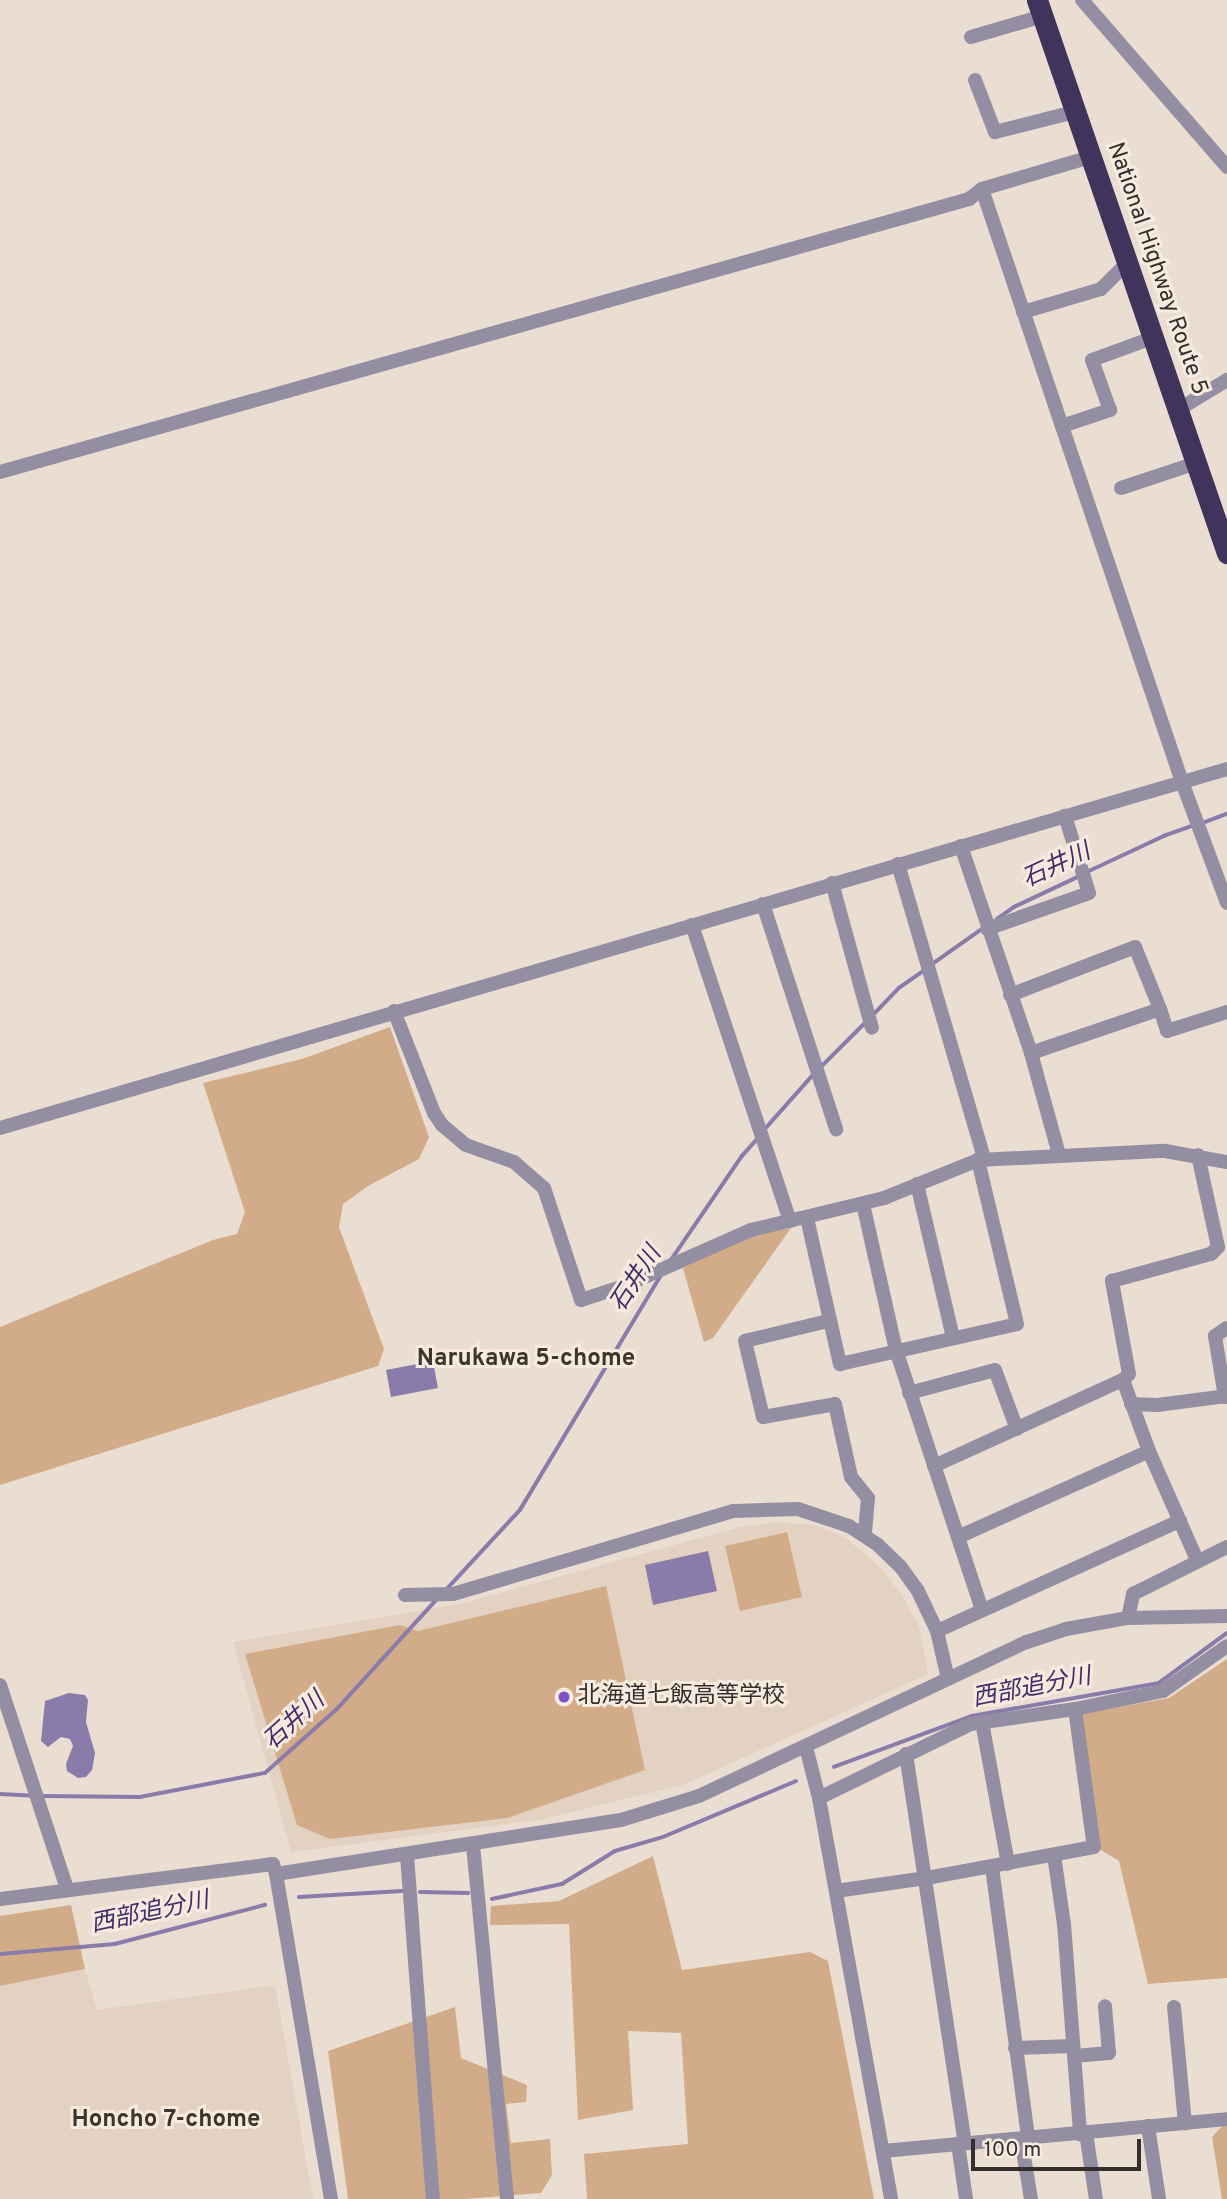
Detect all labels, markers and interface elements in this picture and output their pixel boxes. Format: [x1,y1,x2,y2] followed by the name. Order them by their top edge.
[1100,139,1212,399] street label: National Highway Route 5
[1018,839,1096,895] water label: 石井川
[605,1242,669,1318] water label: 石井川
[417,1346,635,1374] district label: Narukawa 5-chome
[970,1663,1094,1715] water label: 西部追分川
[578,1683,785,1711] place label: 北海道七飯高等学校
[259,1687,331,1757] water label: 石井川
[556,1689,572,1705] marker: 北海道七飯高等学校
[88,1887,212,1941] water label: 西部追分川
[72,2107,260,2135] district label: Honcho 7-chome
[975,2126,1145,2170] scale bar
[984,2137,1041,2164] text: 100 m

